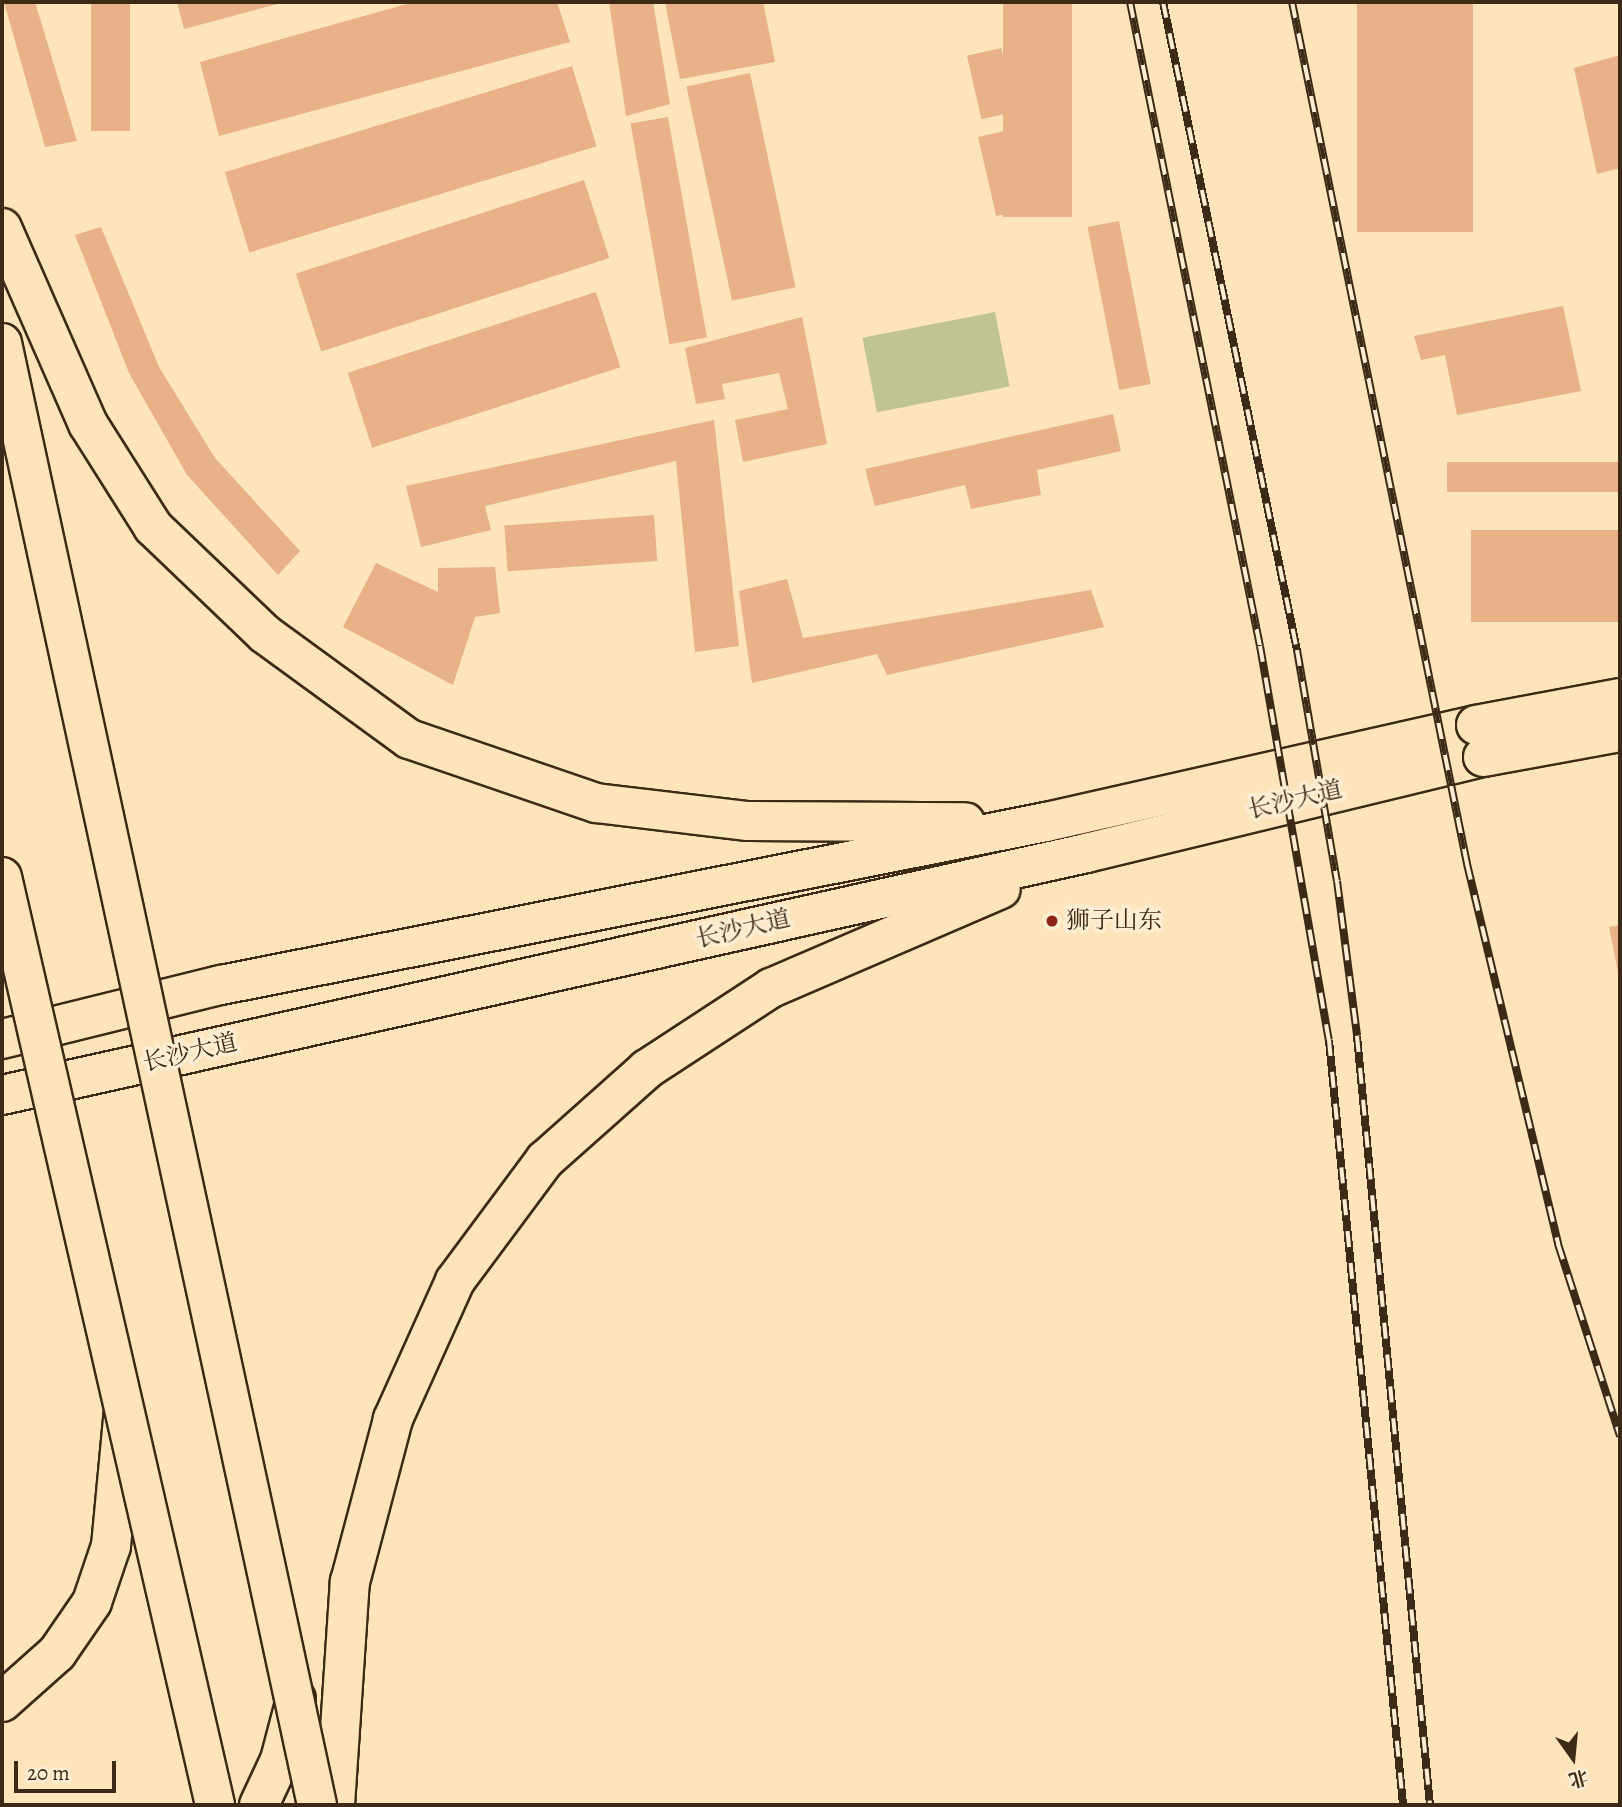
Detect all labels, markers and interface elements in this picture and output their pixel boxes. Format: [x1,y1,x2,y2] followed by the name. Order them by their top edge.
[1245,775,1345,825] street label: 长沙大道
[693,904,793,954] street label: 长沙大道
[1066,907,1162,935] place label: 狮子山东
[1044,913,1060,929] marker: 狮子山东
[140,1028,240,1078] street label: 长沙大道
[1538,1723,1608,1793] north arrow
[18,1748,119,1792] scale bar
[27,1759,70,1787] text: 20 m
[1566,1763,1591,1793] text: 北

